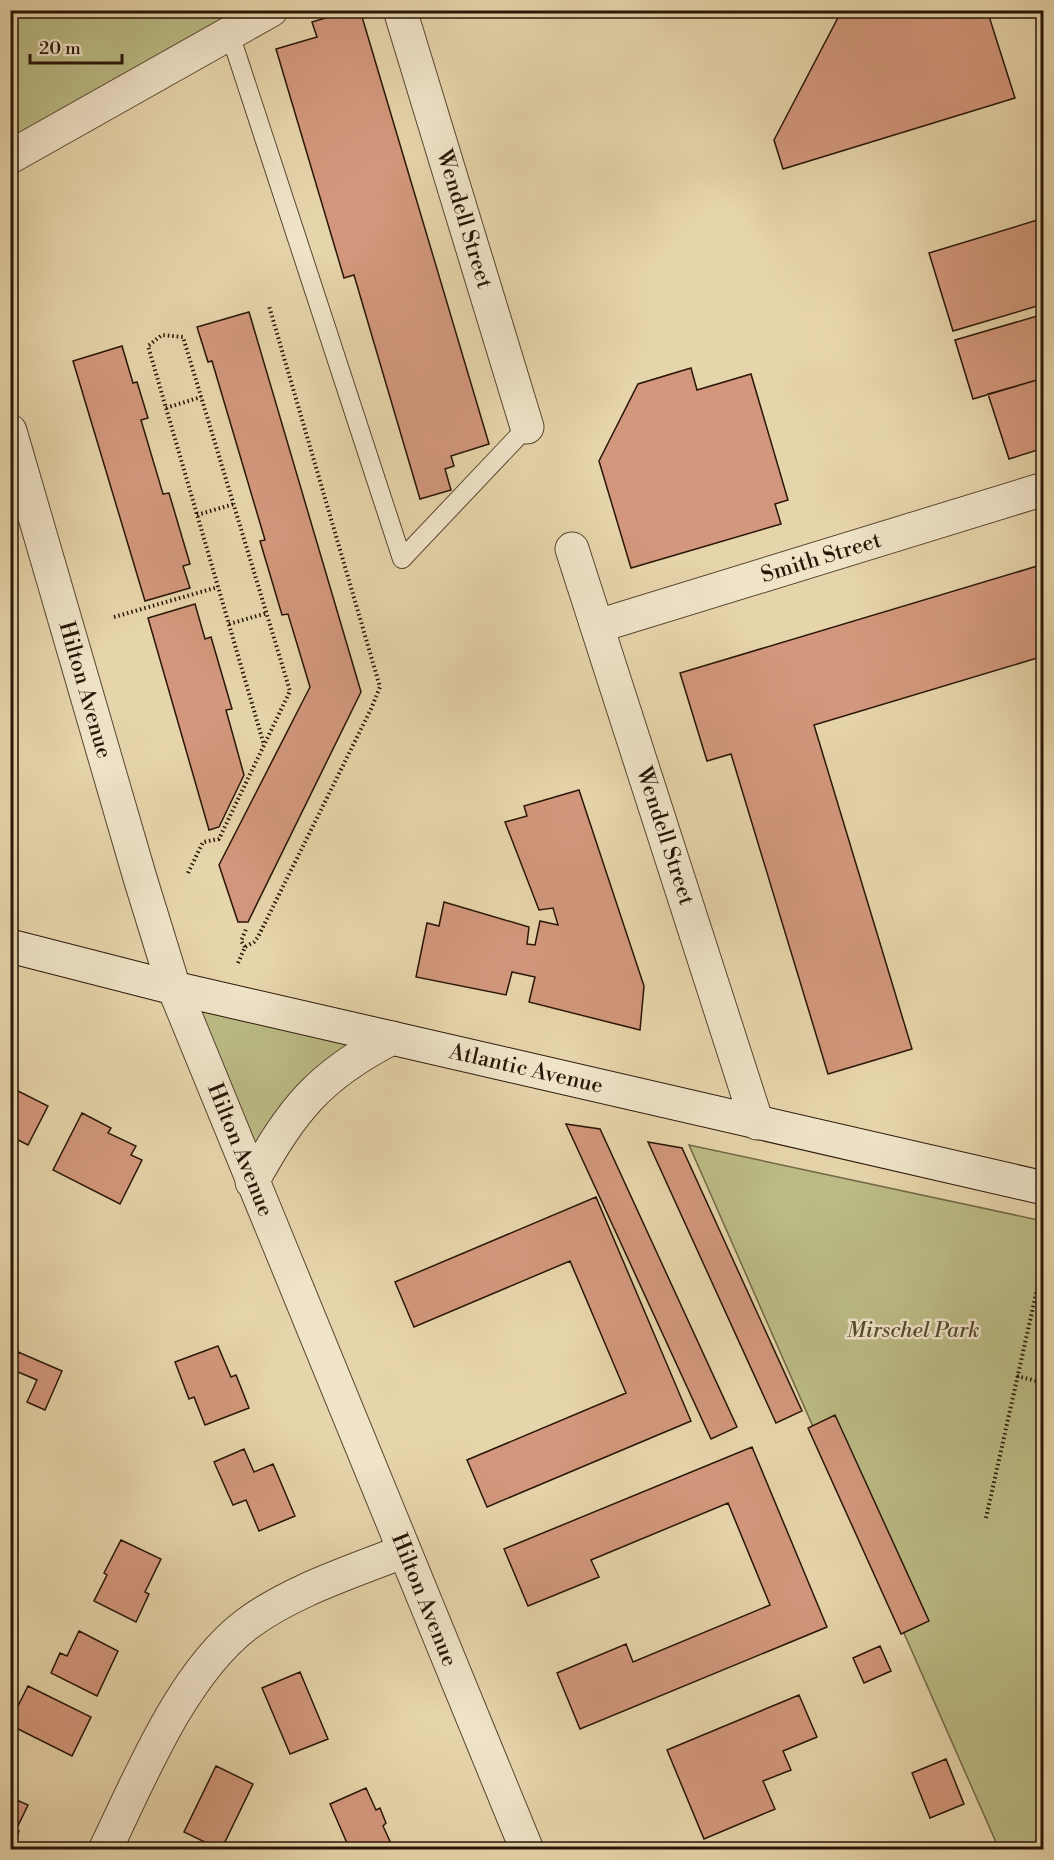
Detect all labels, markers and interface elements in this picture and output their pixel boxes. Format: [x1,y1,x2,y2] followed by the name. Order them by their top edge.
[30,27,122,65] scale bar
[39,37,81,60] text: 20 m
[430,145,498,292] street label: Wendell Street
[758,527,885,589] street label: Smith Street
[53,618,117,762] street label: Hilton Avenue
[630,763,700,909] street label: Wendell Street
[445,1038,606,1100] street label: Atlantic Avenue
[201,1079,279,1221] street label: Hilton Avenue
[847,1317,979,1344] park label: Mirschel Park
[385,1529,463,1671] street label: Hilton Avenue

